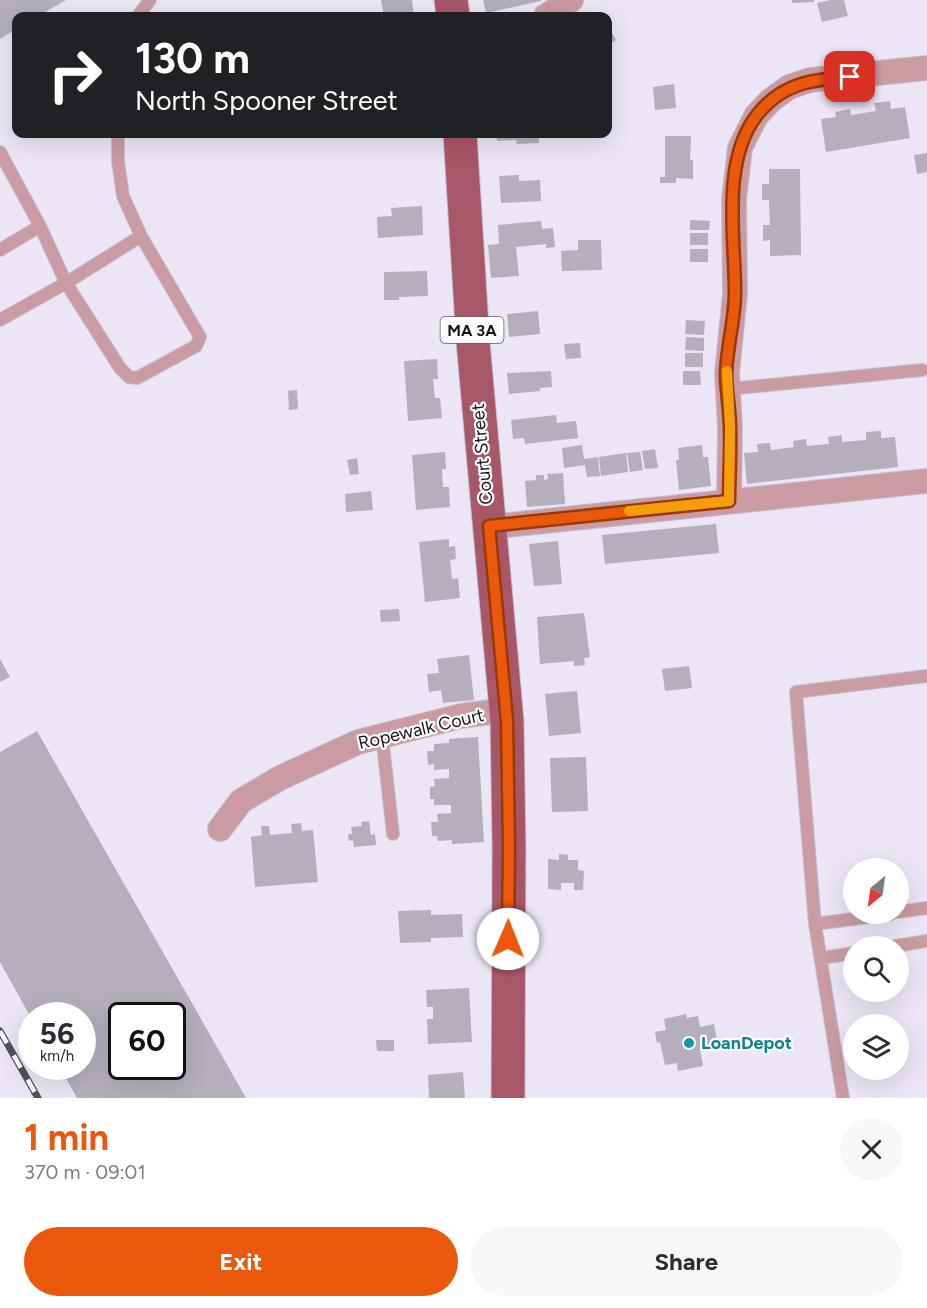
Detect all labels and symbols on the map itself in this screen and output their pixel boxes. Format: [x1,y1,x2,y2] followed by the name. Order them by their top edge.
[824,51,875,102] pin
[440,317,504,343] road number: MA 3A
[467,402,497,505] street label: Court Street
[356,704,486,754] street label: Ropewalk Court
[843,858,909,924] north arrow
[476,907,540,971] position arrow
[108,1002,186,1080] speed limit sign: 60
[701,1032,792,1054] place label: LoanDepot
[682,1036,696,1050] marker: LoanDepot

